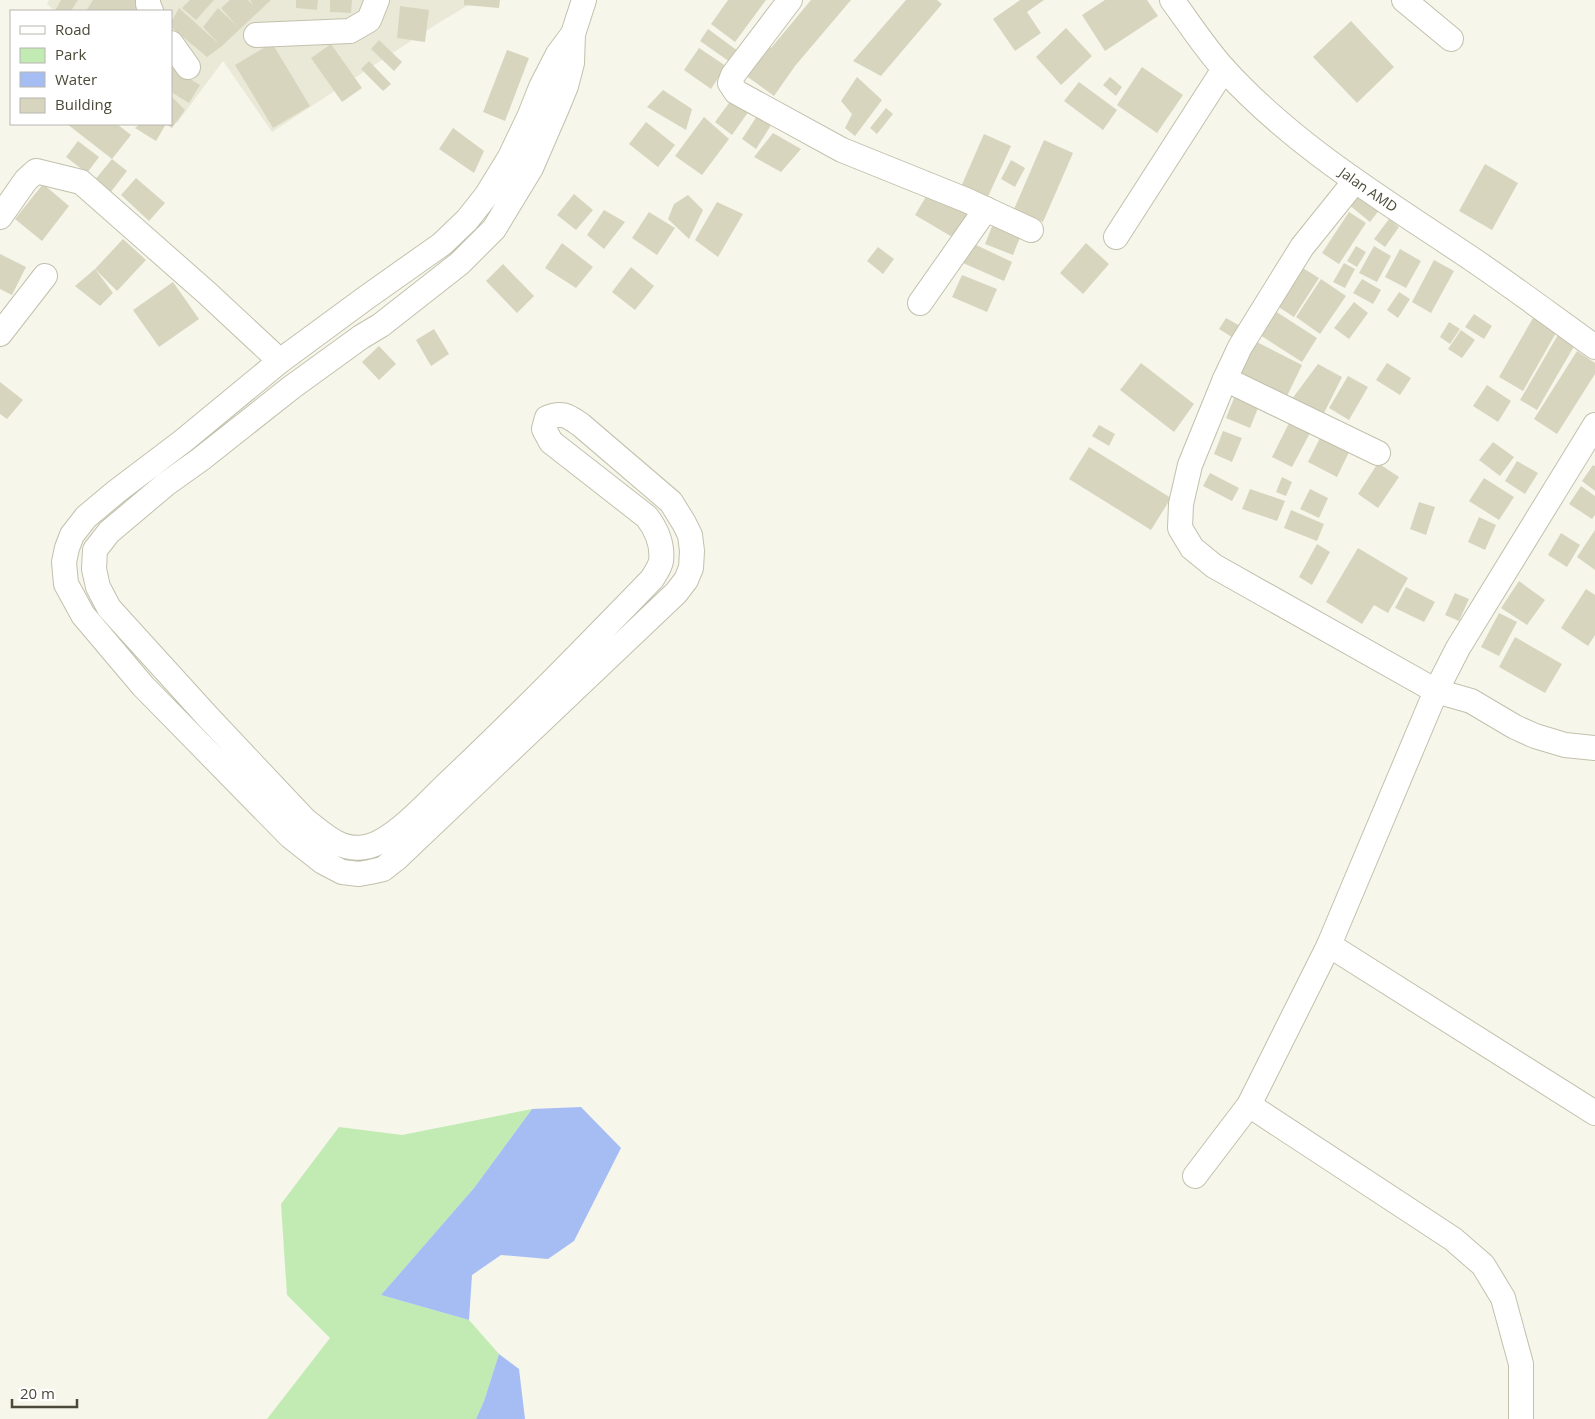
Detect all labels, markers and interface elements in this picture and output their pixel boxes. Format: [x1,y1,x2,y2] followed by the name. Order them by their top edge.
[10,10,172,125] legend
[55,19,91,39] text: Road
[55,44,86,64] text: Park
[55,69,97,89] text: Water
[55,94,112,114] text: Building
[1334,161,1401,216] street label: Jalan AMD
[12,1376,78,1408] scale bar
[20,1383,55,1403] text: 20 m

